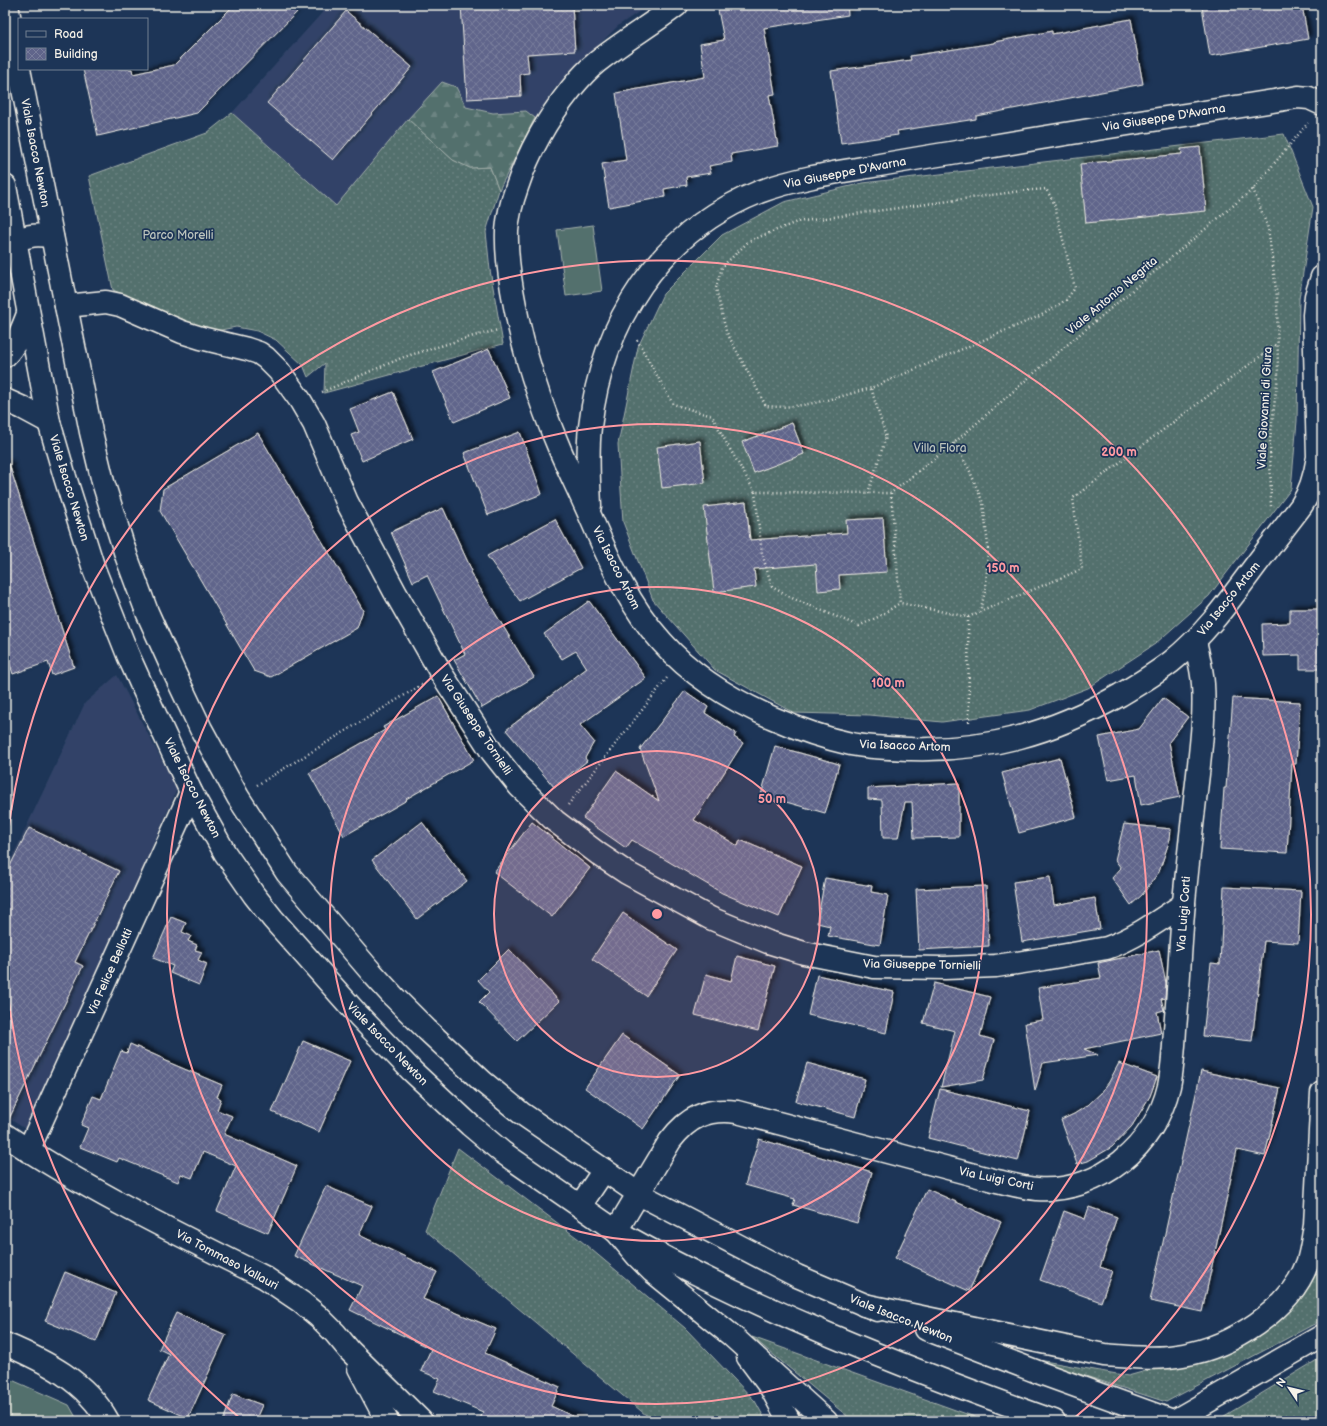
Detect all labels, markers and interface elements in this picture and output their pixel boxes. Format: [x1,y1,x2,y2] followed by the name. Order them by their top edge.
[18,18,148,70] legend
[54,27,83,42] text: Road
[54,47,98,62] text: Building
[17,97,53,209] street label: Viale Isacco Newton
[1102,101,1227,135] street label: Via Giuseppe D'Avarna
[783,154,908,192] street label: Via Giuseppe D'Avarna
[143,228,214,243] park label: Parco Morelli
[1063,253,1161,338] street label: Viale Antonio Negrita
[1254,346,1276,470] street label: Viale Giovanni di Giura
[46,433,92,543] street label: Viale Isacco Newton
[914,441,967,456] park label: Villa Flora
[1101,445,1137,460] text: 200 m
[589,524,643,612] street label: Via Isacco Artom
[1194,559,1264,639] street label: Via Isacco Artom
[987,561,1019,576] text: 150 m
[437,672,515,778] street label: Via Giuseppe Tornielli
[871,676,905,691] text: 100 m
[160,735,224,841] street label: Viale Isacco Newton
[859,737,951,755] street label: Via Isacco Artom
[758,792,786,807] text: 50 m
[1174,875,1194,952] street label: Via Luigi Corti
[650,907,664,921] centre of rings
[84,926,136,1018] street label: Via Felice Bellotti
[863,956,981,974] street label: Via Giuseppe Tornielli
[343,999,431,1089] street label: Viale Isacco Newton
[957,1164,1035,1194] street label: Via Luigi Corti
[173,1227,281,1293] street label: Via Tommaso Vallauri
[847,1291,955,1347] street label: Viale Isacco Newton
[1269,1368,1309,1408] north arrow
[1274,1375,1289,1390] text: N

